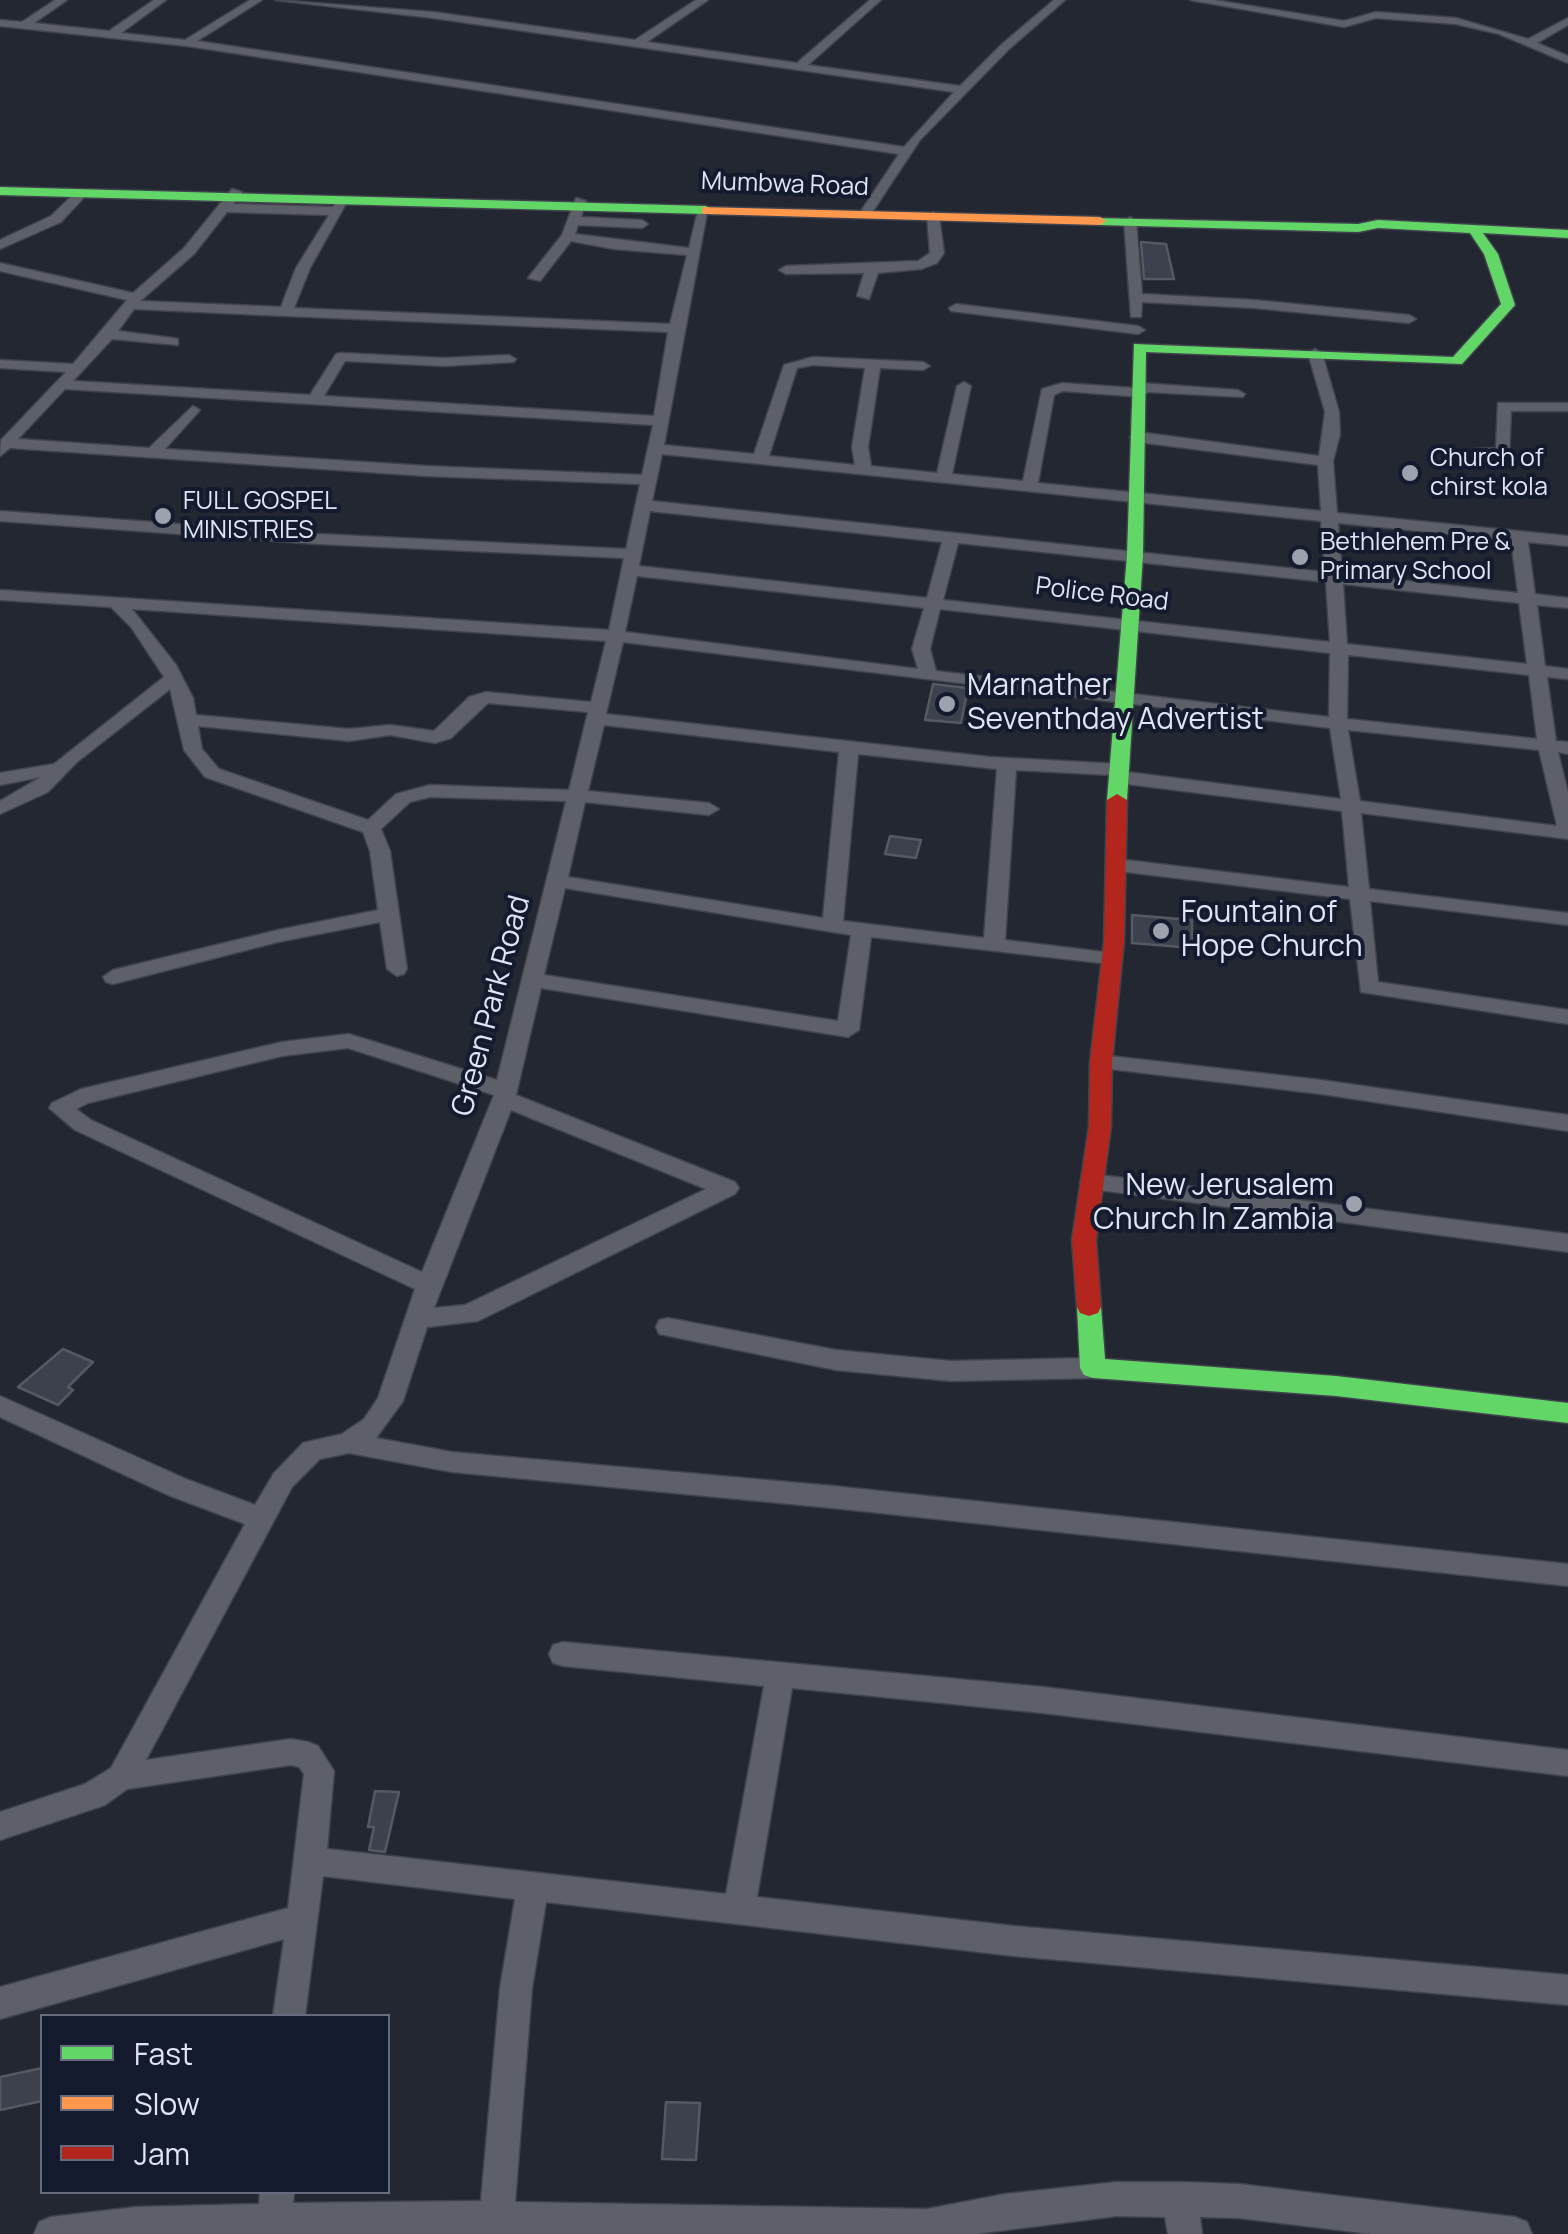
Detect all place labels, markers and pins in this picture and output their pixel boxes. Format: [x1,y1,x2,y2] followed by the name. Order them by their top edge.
[1430,444,1548,503] place label: Church of chirst kola
[1399,462,1421,484] marker: Church of chirst kola
[183,487,337,546] place label: FULL GOSPEL MINISTRIES
[152,505,174,527] marker: FULL GOSPEL MINISTRIES
[1320,528,1510,587] place label: Bethlehem Pre & Primary School
[1289,546,1311,568] marker: Bethlehem Pre & Primary School
[967,669,1264,740] place label: Marnather Seventhday Advertist
[936,693,958,715] marker: Marnather Seventhday Advertist
[1181,896,1363,966] place label: Fountain of Hope Church
[1150,920,1172,942] marker: Fountain of Hope Church
[1093,1169,1334,1240] place label: New Jerusalem Church In Zambia
[1343,1193,1365,1215] marker: New Jerusalem Church In Zambia

